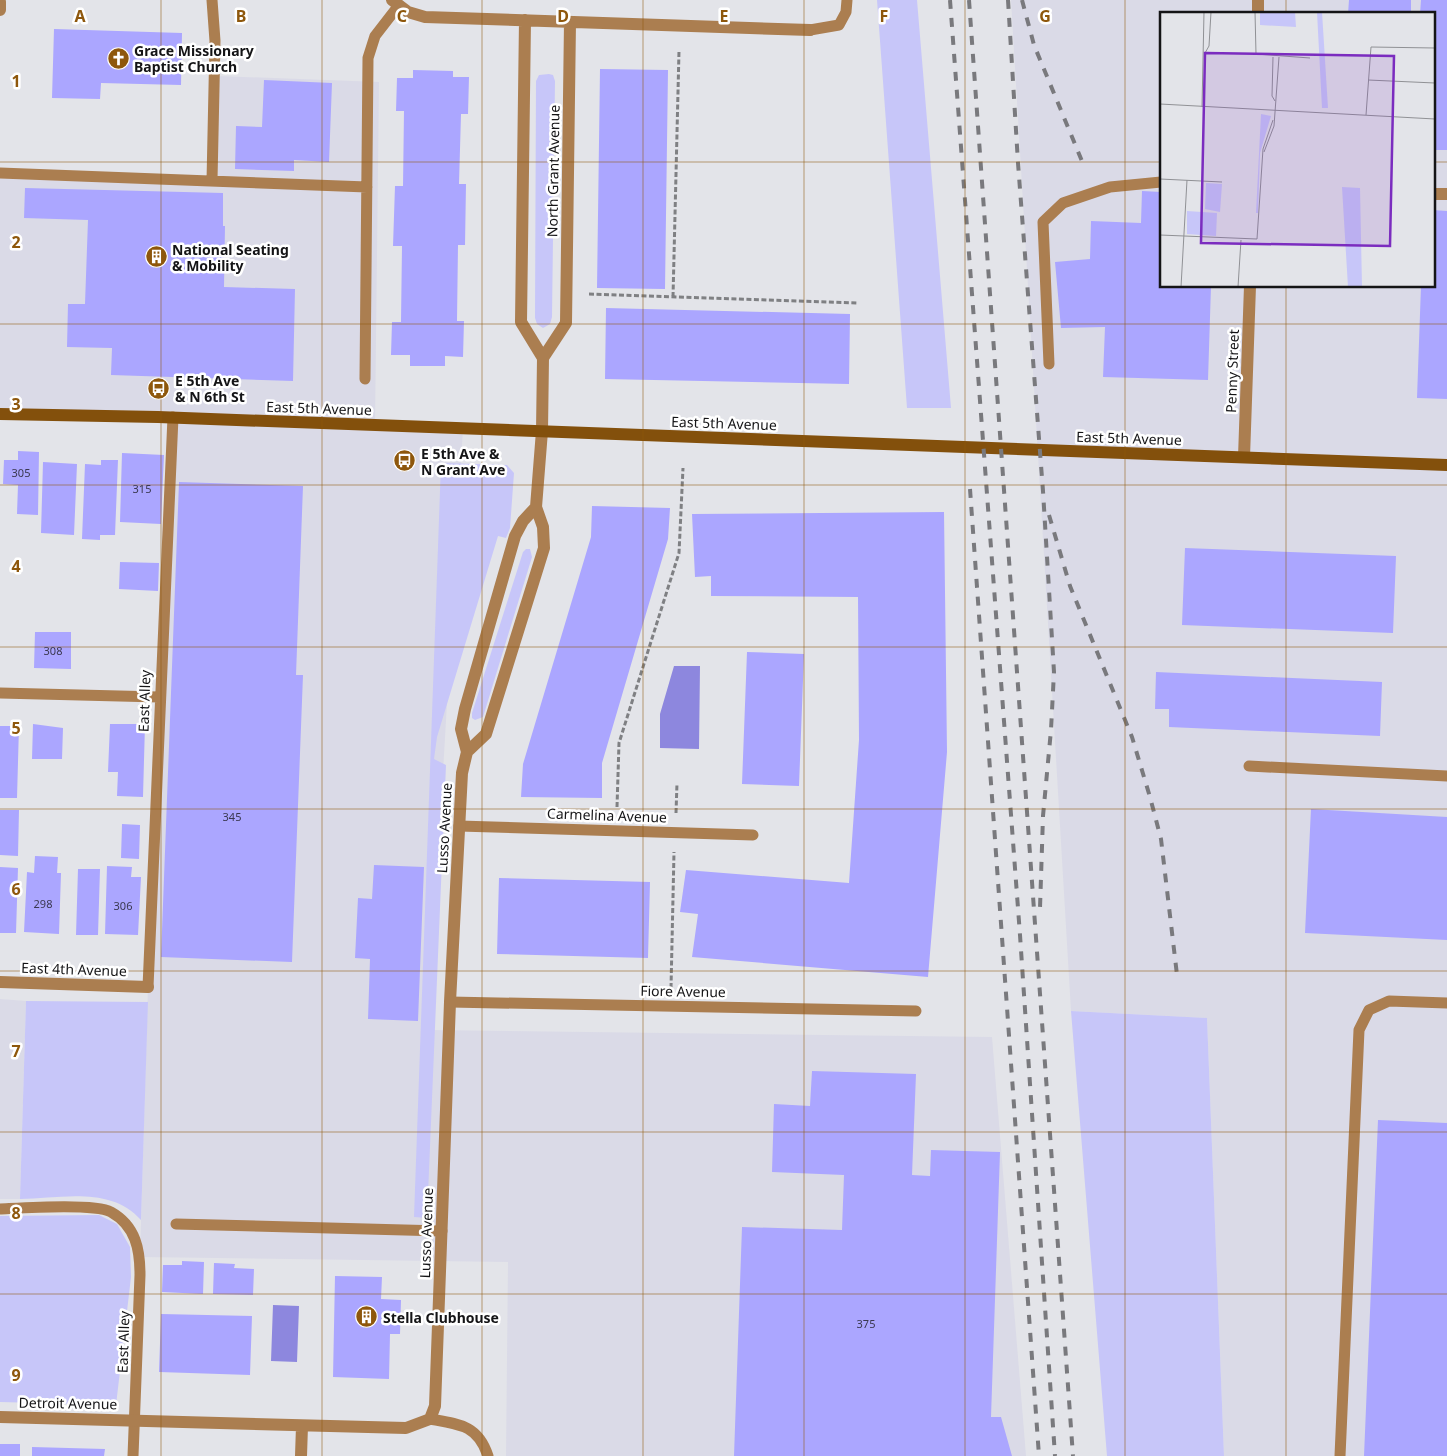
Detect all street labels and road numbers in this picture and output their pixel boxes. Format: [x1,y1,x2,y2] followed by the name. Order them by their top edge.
[542,105,564,237] street label: North Grant Avenue
[1221,329,1243,413] street label: Penny Street
[266,397,372,419] street label: East 5th Avenue
[671,412,777,434] street label: East 5th Avenue
[1076,427,1182,449] street label: East 5th Avenue
[133,669,155,732] street label: East Alley
[432,782,456,874] street label: Lusso Avenue
[547,803,667,827] street label: Carmelina Avenue
[21,958,127,980] street label: East 4th Avenue
[640,981,726,1001] street label: Fiore Avenue
[415,1187,437,1279] street label: Lusso Avenue
[112,1310,134,1373] street label: East Alley
[19,1393,118,1413] street label: Detroit Avenue

